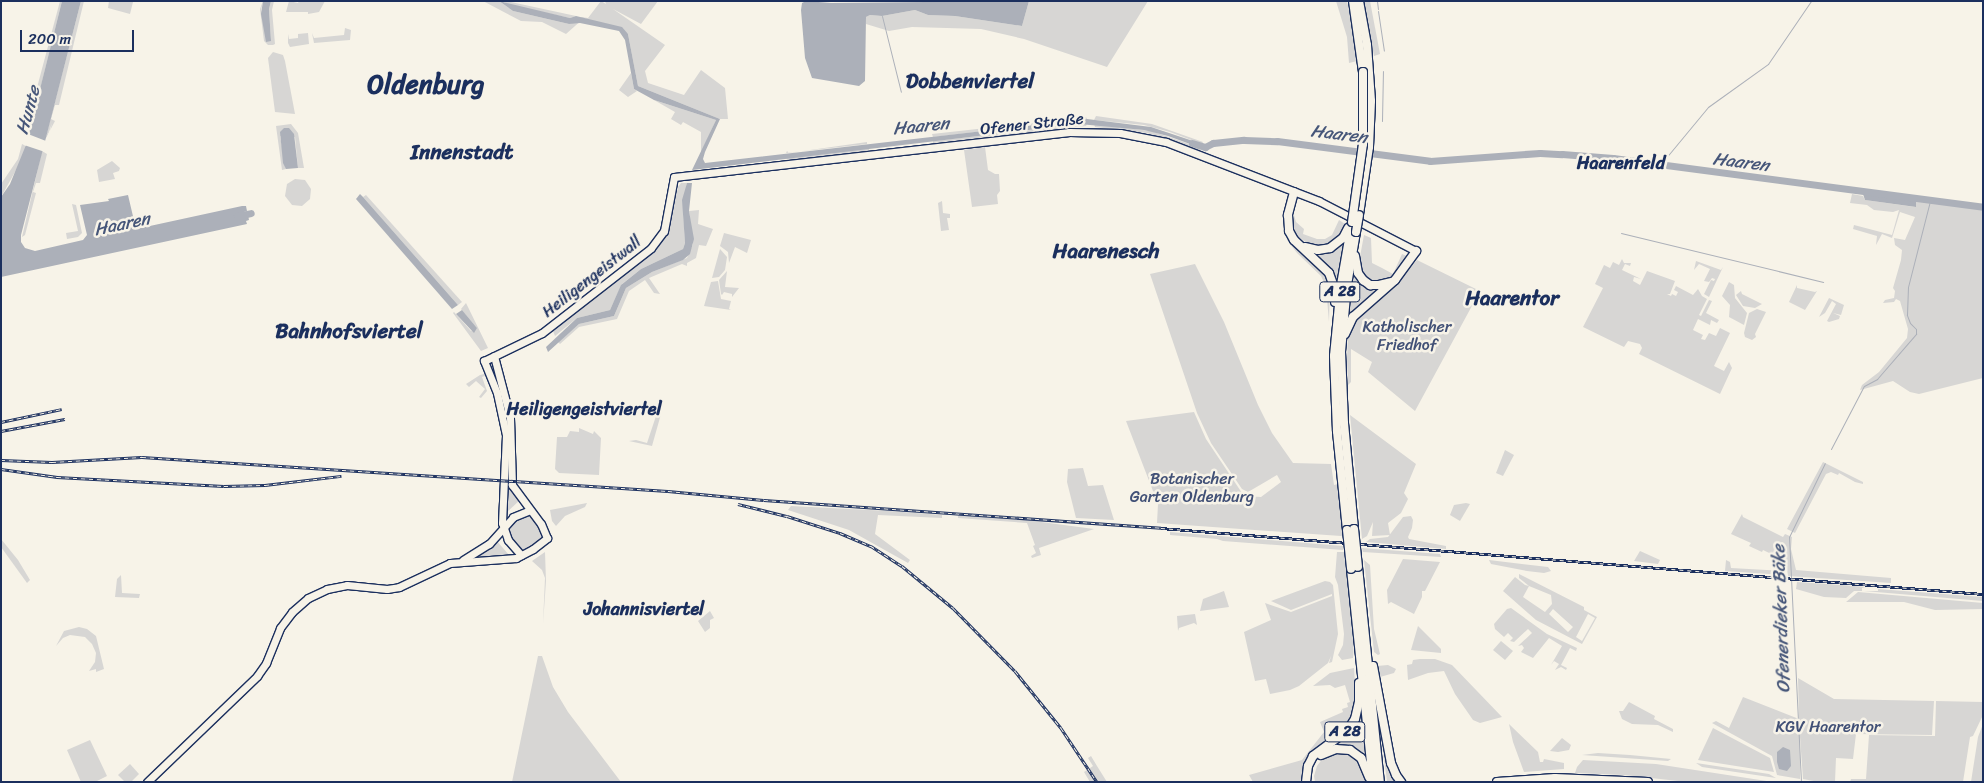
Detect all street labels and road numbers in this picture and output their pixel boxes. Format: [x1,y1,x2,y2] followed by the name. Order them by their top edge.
[979,109,1085,139] street label: Ofener Straße
[539,232,645,322] street label: Heiligengeistwall
[1319,280,1361,304] road number: A 28
[1324,720,1366,744] road number: A 28

